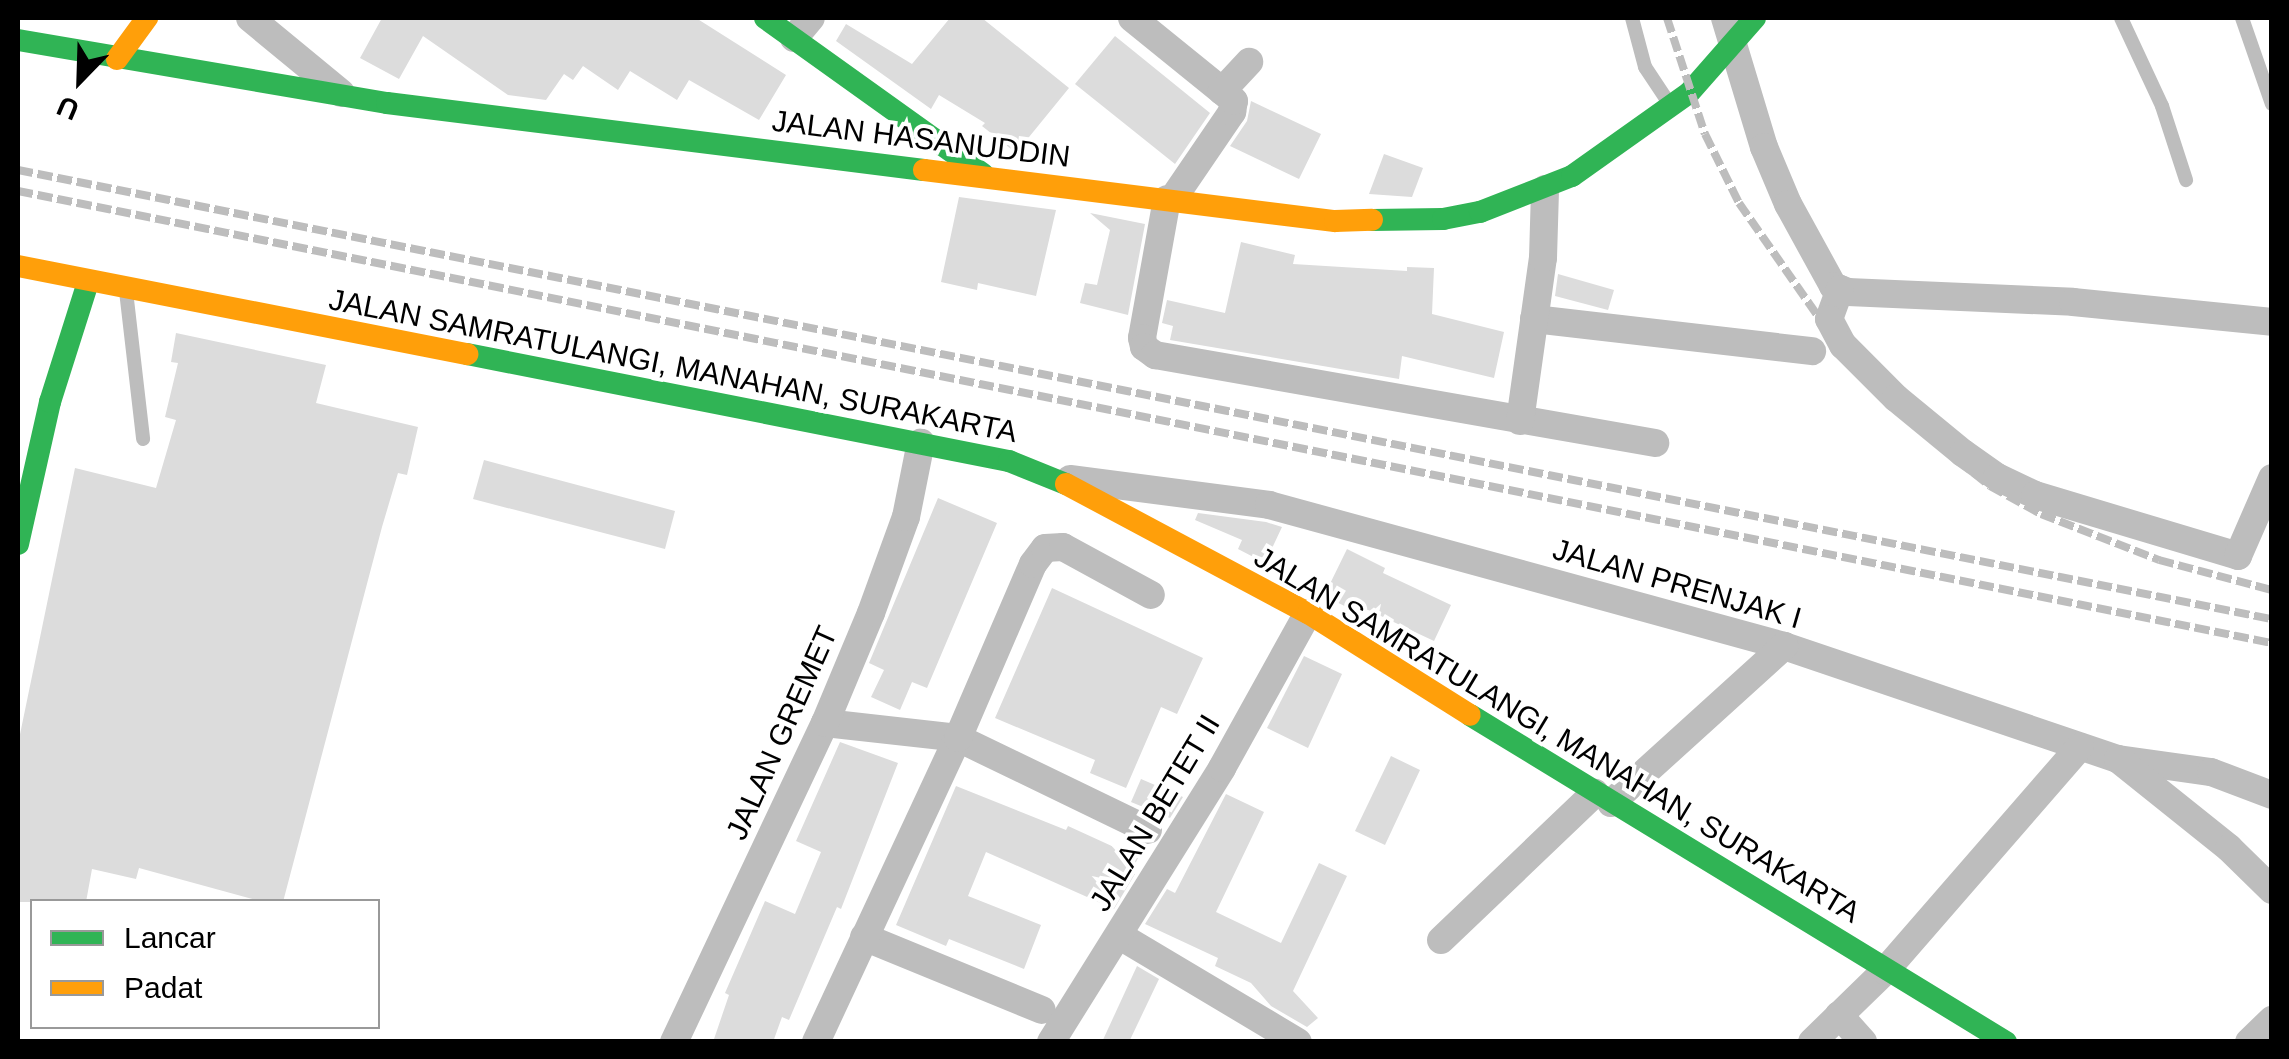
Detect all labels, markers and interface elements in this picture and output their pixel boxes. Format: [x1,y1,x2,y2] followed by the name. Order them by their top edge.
[30,30,130,130] north arrow
[53,90,83,126] text: U
[770,103,1072,175] street label: JALAN HASANUDDIN
[326,282,1020,450] street label: JALAN SAMRATULANGI, MANAHAN, SURAKARTA
[1549,531,1805,637] street label: JALAN PRENJAK I
[1248,539,1866,931] street label: JALAN SAMRATULANGI, MANAHAN, SURAKARTA
[719,621,845,845] street label: JALAN GREMET
[1082,708,1228,918] street label: JALAN BETET II
[30,899,380,1029] legend
[124,921,216,954] text: Lancar
[124,971,202,1004] text: Padat

